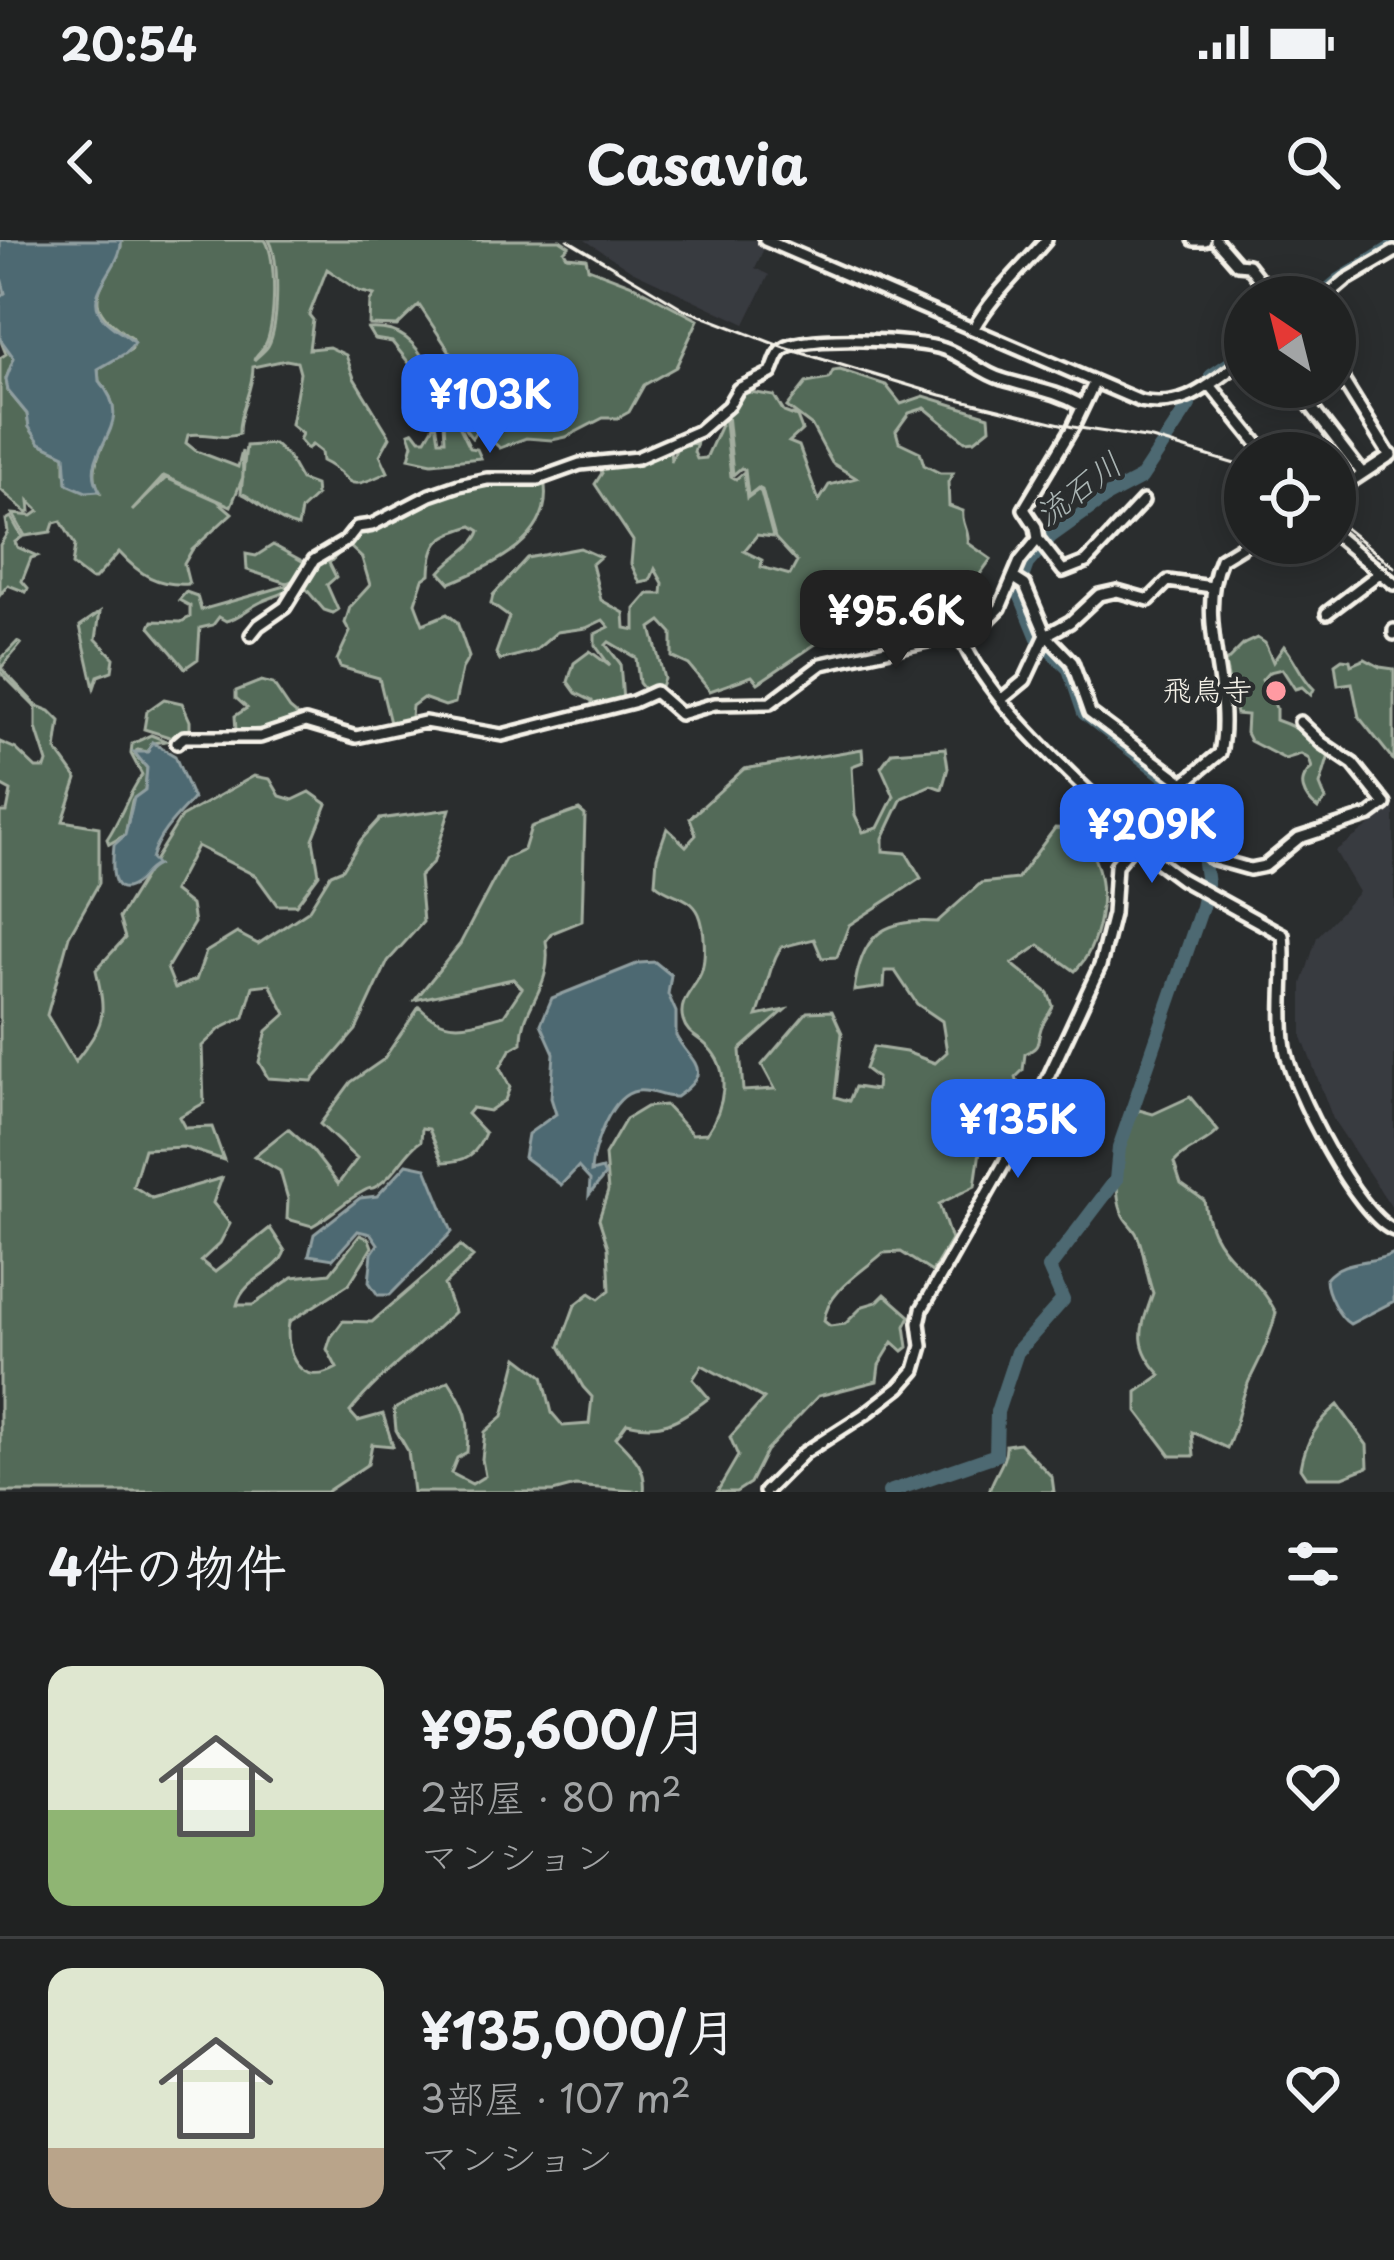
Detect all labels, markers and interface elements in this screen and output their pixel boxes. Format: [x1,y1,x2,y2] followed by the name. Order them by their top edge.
[60,8,197,76] text: 20:54
[586,122,808,203] text: Casavia
[48,129,114,195] icon: back
[1280,129,1346,195] icon: search
[1224,276,1356,408] north arrow
[1224,276,1356,564] map controls
[406,354,574,456] pin: ¥103K
[428,363,552,422] text: ¥103K
[1224,432,1356,564] button: locate
[1022,438,1131,537] water label: 流石川
[798,570,994,672] pin: ¥95.6K
[827,579,965,638] text: ¥95.6K
[1162,666,1252,711] place label: 飛鳥寺
[1263,678,1289,704] marker: 飛鳥寺
[1068,784,1236,886] pin: ¥209K
[1087,793,1217,852] text: ¥209K
[934,1079,1102,1181] pin: ¥135K
[958,1088,1078,1147] text: ¥135K
[48,1526,287,1603] text: 4件の物件
[1280,1531,1346,1597] icon: filters
[420,1689,708,1766] text: ¥95,600/月
[144,1714,288,1858] icon: home
[1280,1753,1346,1819] icon: heart
[420,1766,682,1825] text: 2部屋 · 80 m²
[420,1825,613,1884] text: マンション
[420,1990,737,2067] text: ¥135,000/月
[144,2016,288,2160] icon: home
[1280,2055,1346,2121] icon: heart
[420,2067,691,2126] text: 3部屋 · 107 m²
[420,2126,613,2185] text: マンション

